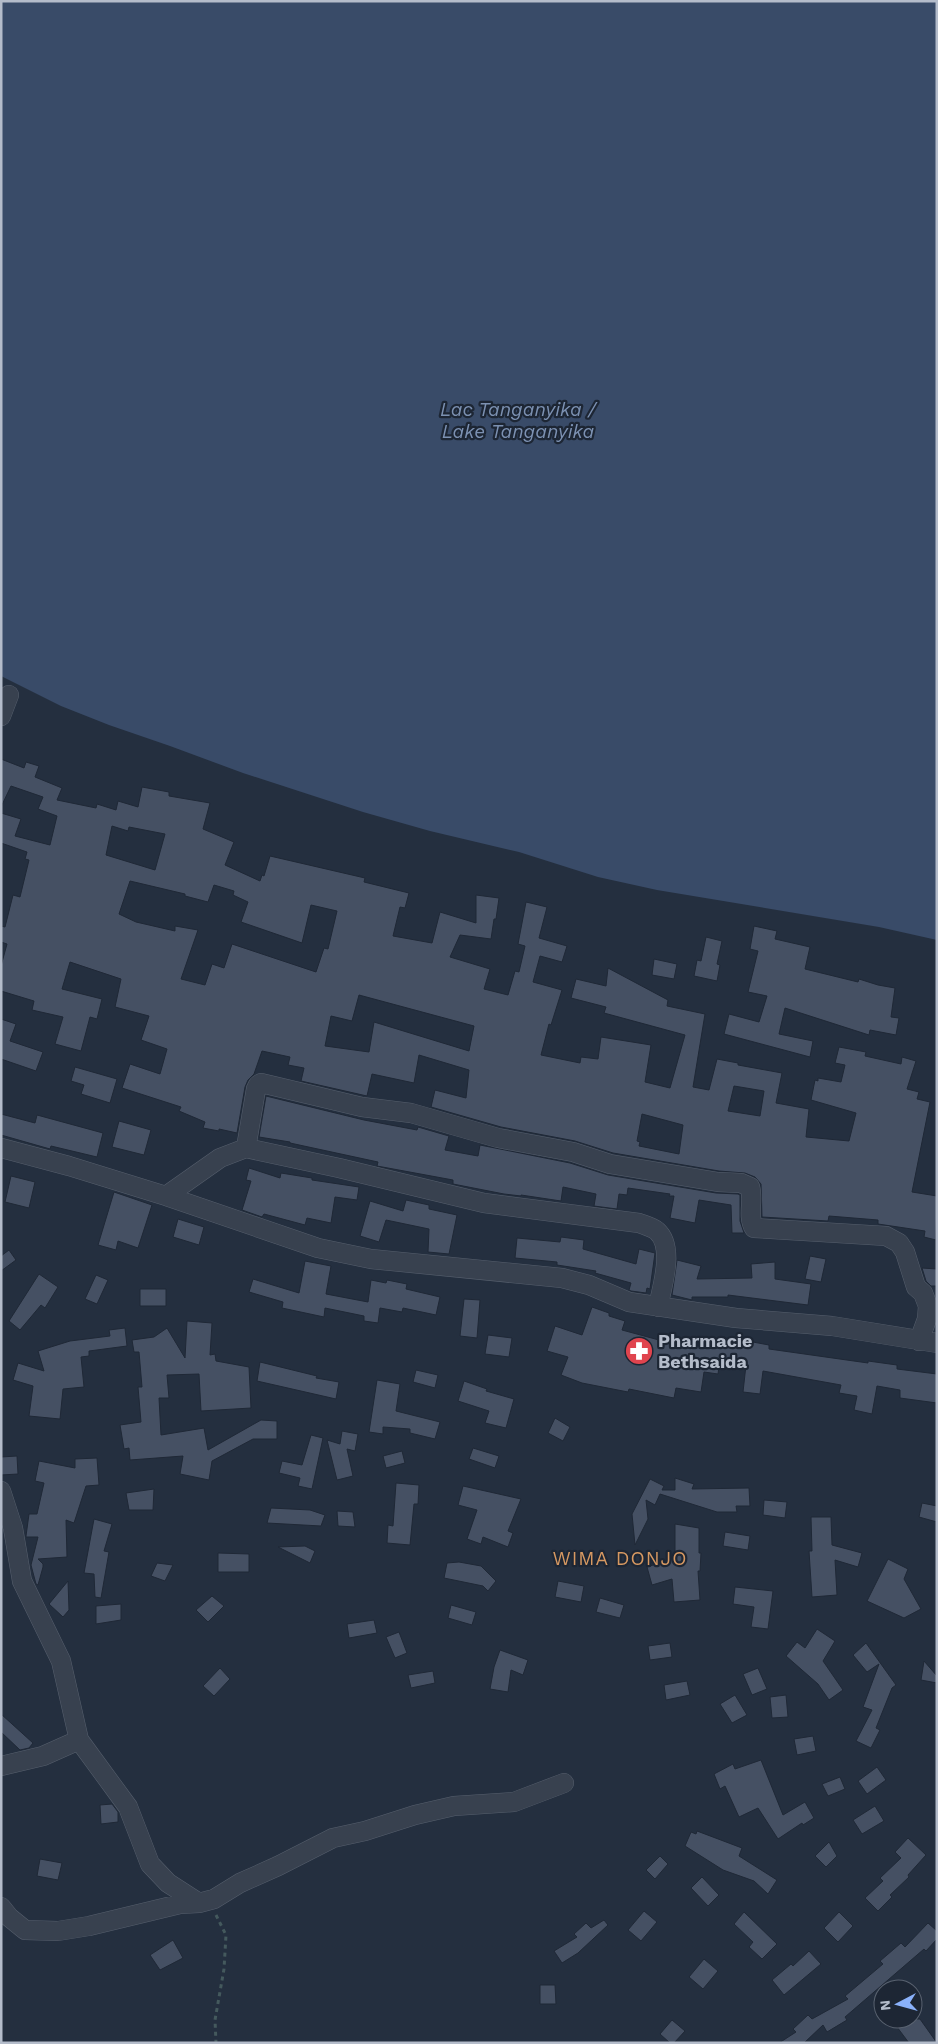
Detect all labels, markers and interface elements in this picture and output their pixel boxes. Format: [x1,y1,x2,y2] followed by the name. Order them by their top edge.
[440,398,598,443] water label: Lac Tanganyika / Lake Tanganyika
[658,1330,753,1372] place label: Pharmacie Bethsaida
[624,1336,654,1366] pharmacy icon: Pharmacie Bethsaida
[552,1547,688,1570] district label: WIMA DONJO
[873,1979,923,2029] north arrow
[877,1999,894,2011] text: N

